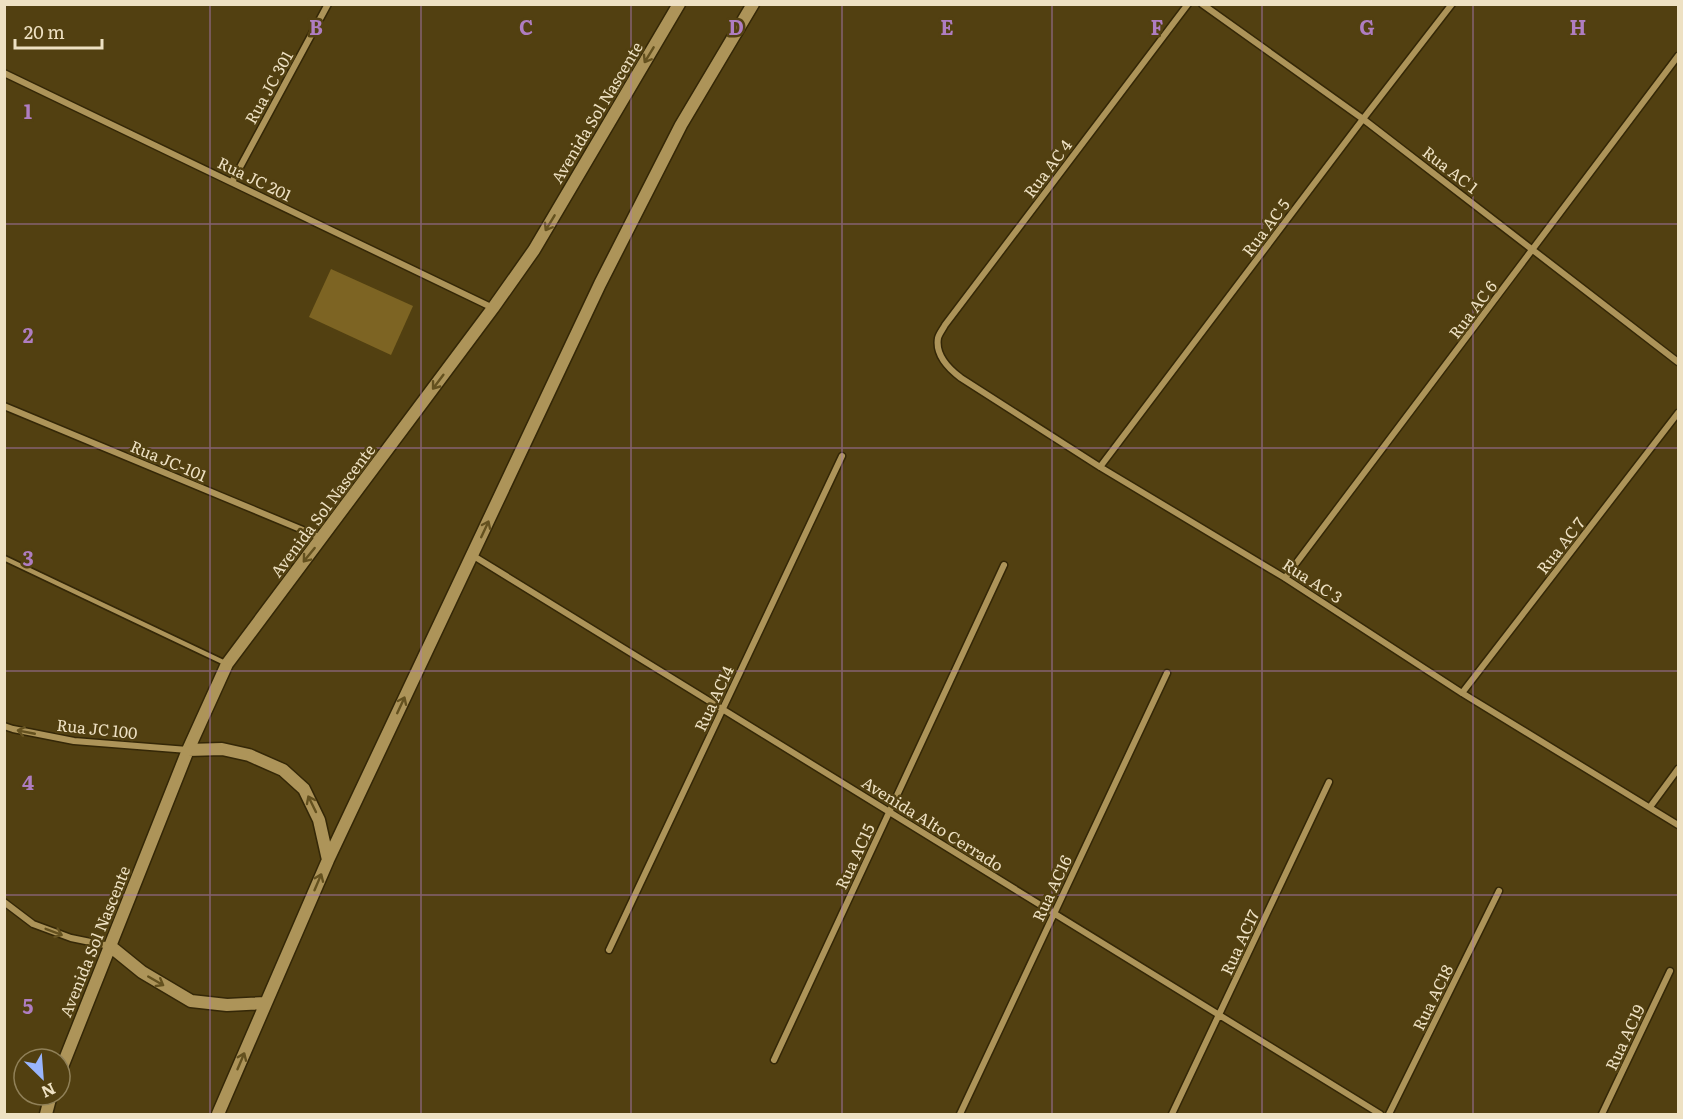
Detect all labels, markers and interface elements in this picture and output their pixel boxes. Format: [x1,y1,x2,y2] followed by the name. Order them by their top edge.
[309,11,323,41] text: B
[519,11,533,41] text: C
[728,11,744,41] text: D
[940,11,954,41] text: E
[1151,11,1164,41] text: F
[1359,11,1375,41] text: G
[1570,11,1586,41] text: H
[15,12,102,50] scale bar
[24,18,65,45] text: 20 m
[544,37,648,187] street label: Avenida Sol Nascente
[238,46,298,128] street label: Rua JC 301
[643,46,655,63] one-way arrow
[24,95,32,125] text: 1
[1017,134,1077,202] street label: Rua AC 4
[1418,139,1484,199] street label: Rua AC 1
[214,150,297,207] street label: Rua JC 201
[1235,193,1295,261] street label: Rua AC 5
[544,214,556,231] one-way arrow
[1442,275,1502,343] street label: Rua AC 6
[23,319,34,349] text: 2
[432,374,444,390] one-way arrow
[127,433,211,487] street label: Rua JC-101
[264,438,380,582] street label: Avenida Sol Nascente
[1530,511,1590,579] street label: Rua AC 7
[479,521,491,539] one-way arrow
[22,542,34,572] text: 3
[302,547,315,563] one-way arrow
[1278,552,1348,608] street label: Rua AC 3
[687,661,739,735] street label: Rua AC14
[396,697,408,715] one-way arrow
[55,712,139,744] street label: Rua JC 100
[17,726,36,737] one-way arrow
[22,766,34,796] text: 4
[858,770,1008,876] street label: Avenida Alto Cerrado
[305,795,317,813] one-way arrow
[828,819,880,893] street label: Rua AC15
[1025,851,1077,925] street label: Rua AC16
[53,862,135,1020] street label: Avenida Sol Nascente
[314,873,325,891] one-way arrow
[1213,905,1265,979] street label: Rua AC17
[44,927,63,938] one-way arrow
[1406,960,1458,1034] street label: Rua AC18
[147,975,164,987] one-way arrow
[23,990,34,1020] text: 5
[1598,1000,1650,1074] street label: Rua AC19
[12,1047,72,1107] north arrow
[236,1052,247,1070] one-way arrow
[38,1078,60,1105] text: N

